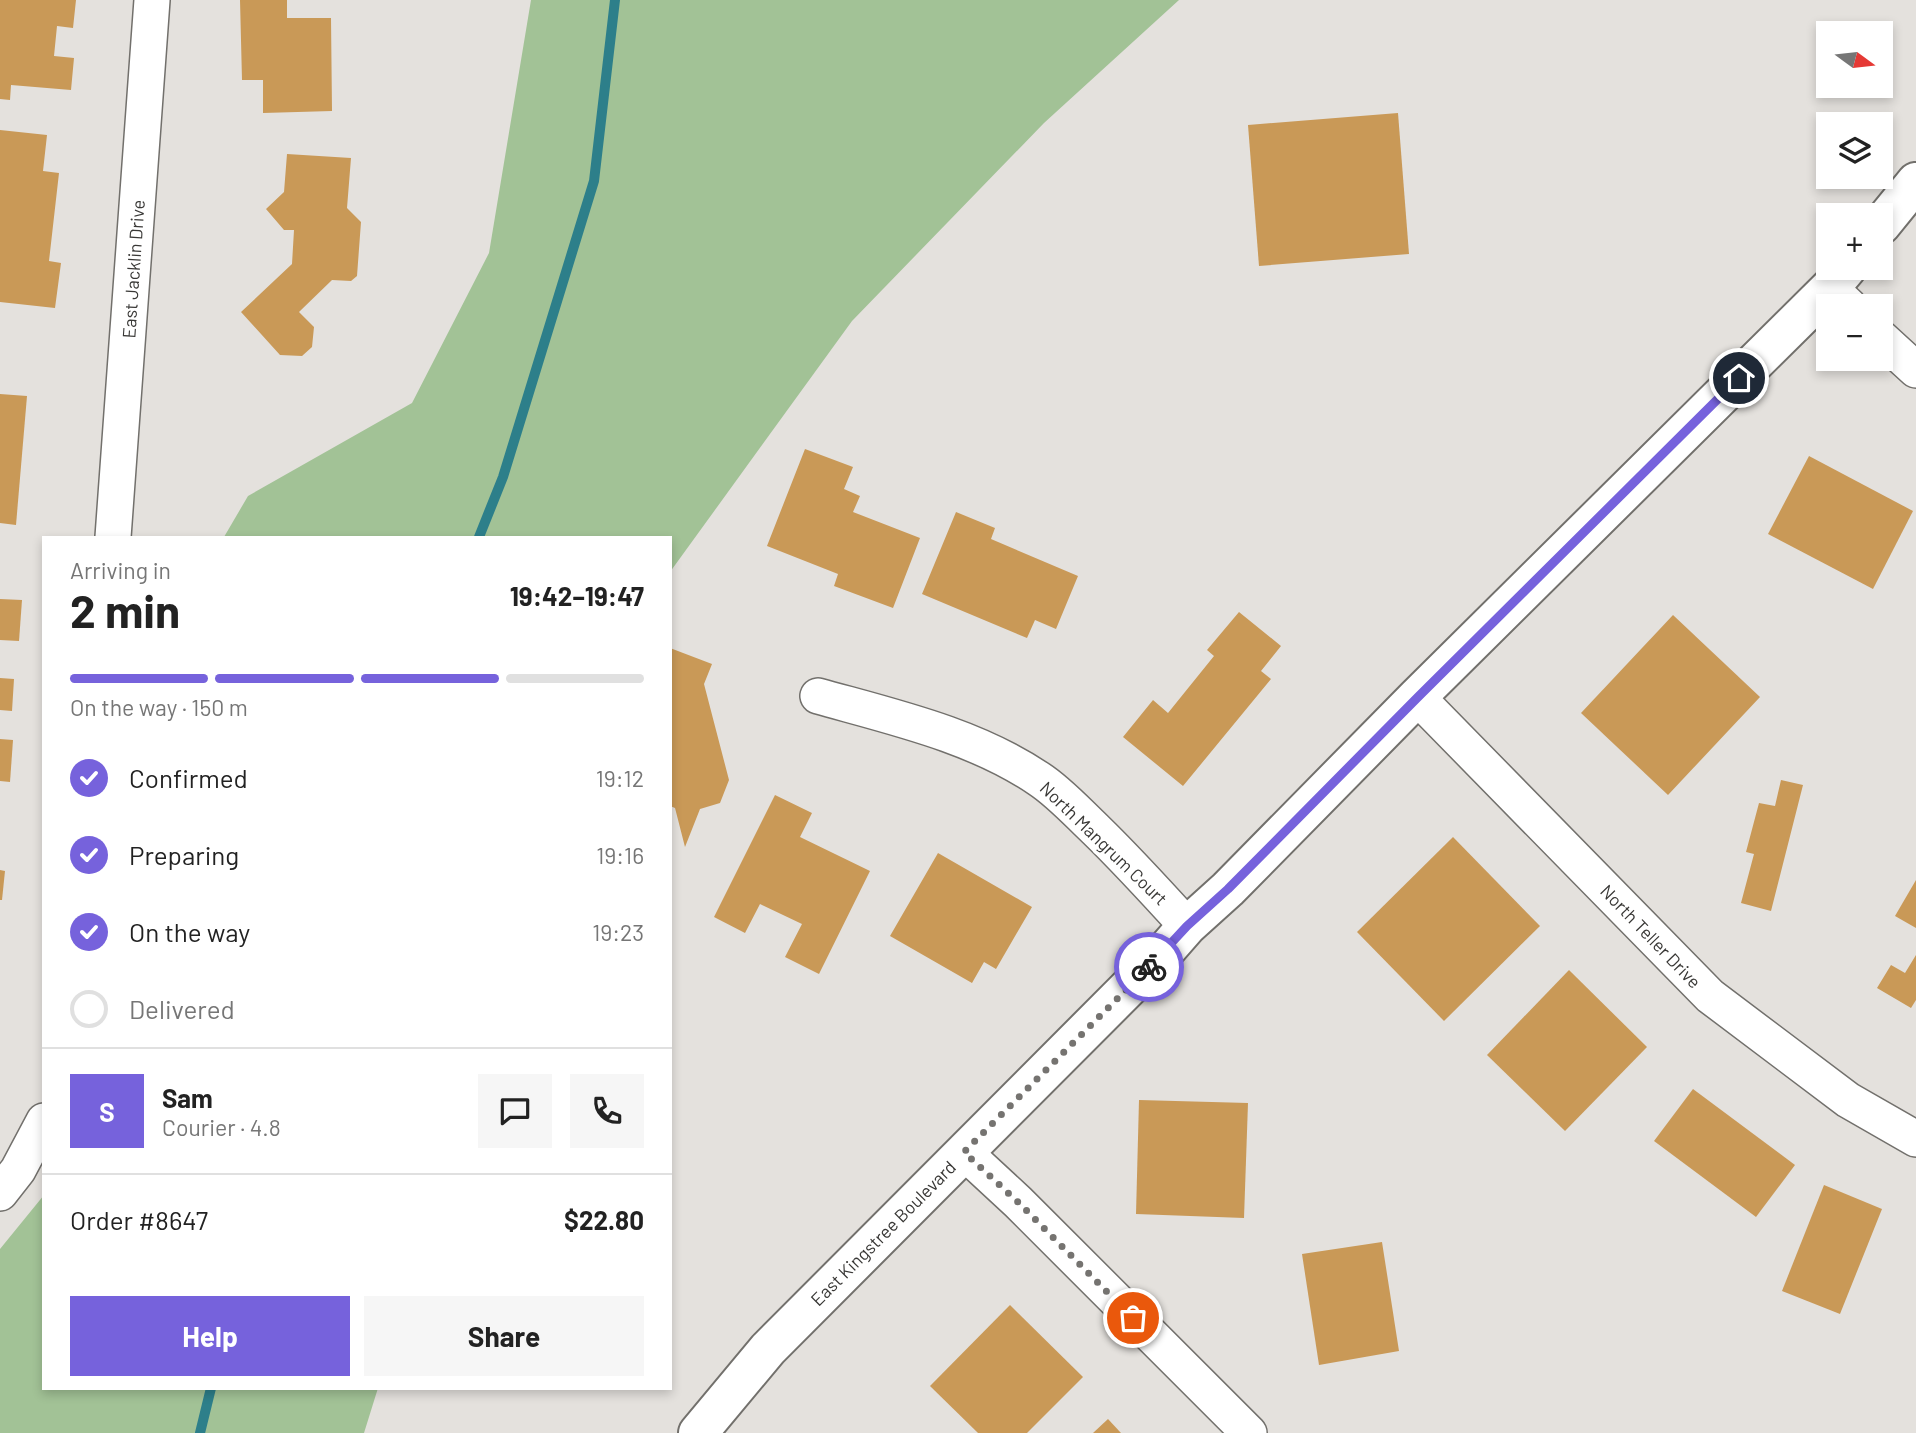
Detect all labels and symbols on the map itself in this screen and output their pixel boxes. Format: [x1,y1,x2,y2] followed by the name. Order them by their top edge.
[1816,21,1894,98] north arrow
[117,199,149,339] street label: East Jacklin Drive
[1709,348,1769,408] pin
[1036,777,1172,909] street label: North Mangrum Court
[1596,880,1706,992] street label: North Teller Drive
[1114,932,1184,1002] courier
[806,1156,960,1310] street label: East Kingstree Boulevard
[1103,1288,1163,1348] pin

